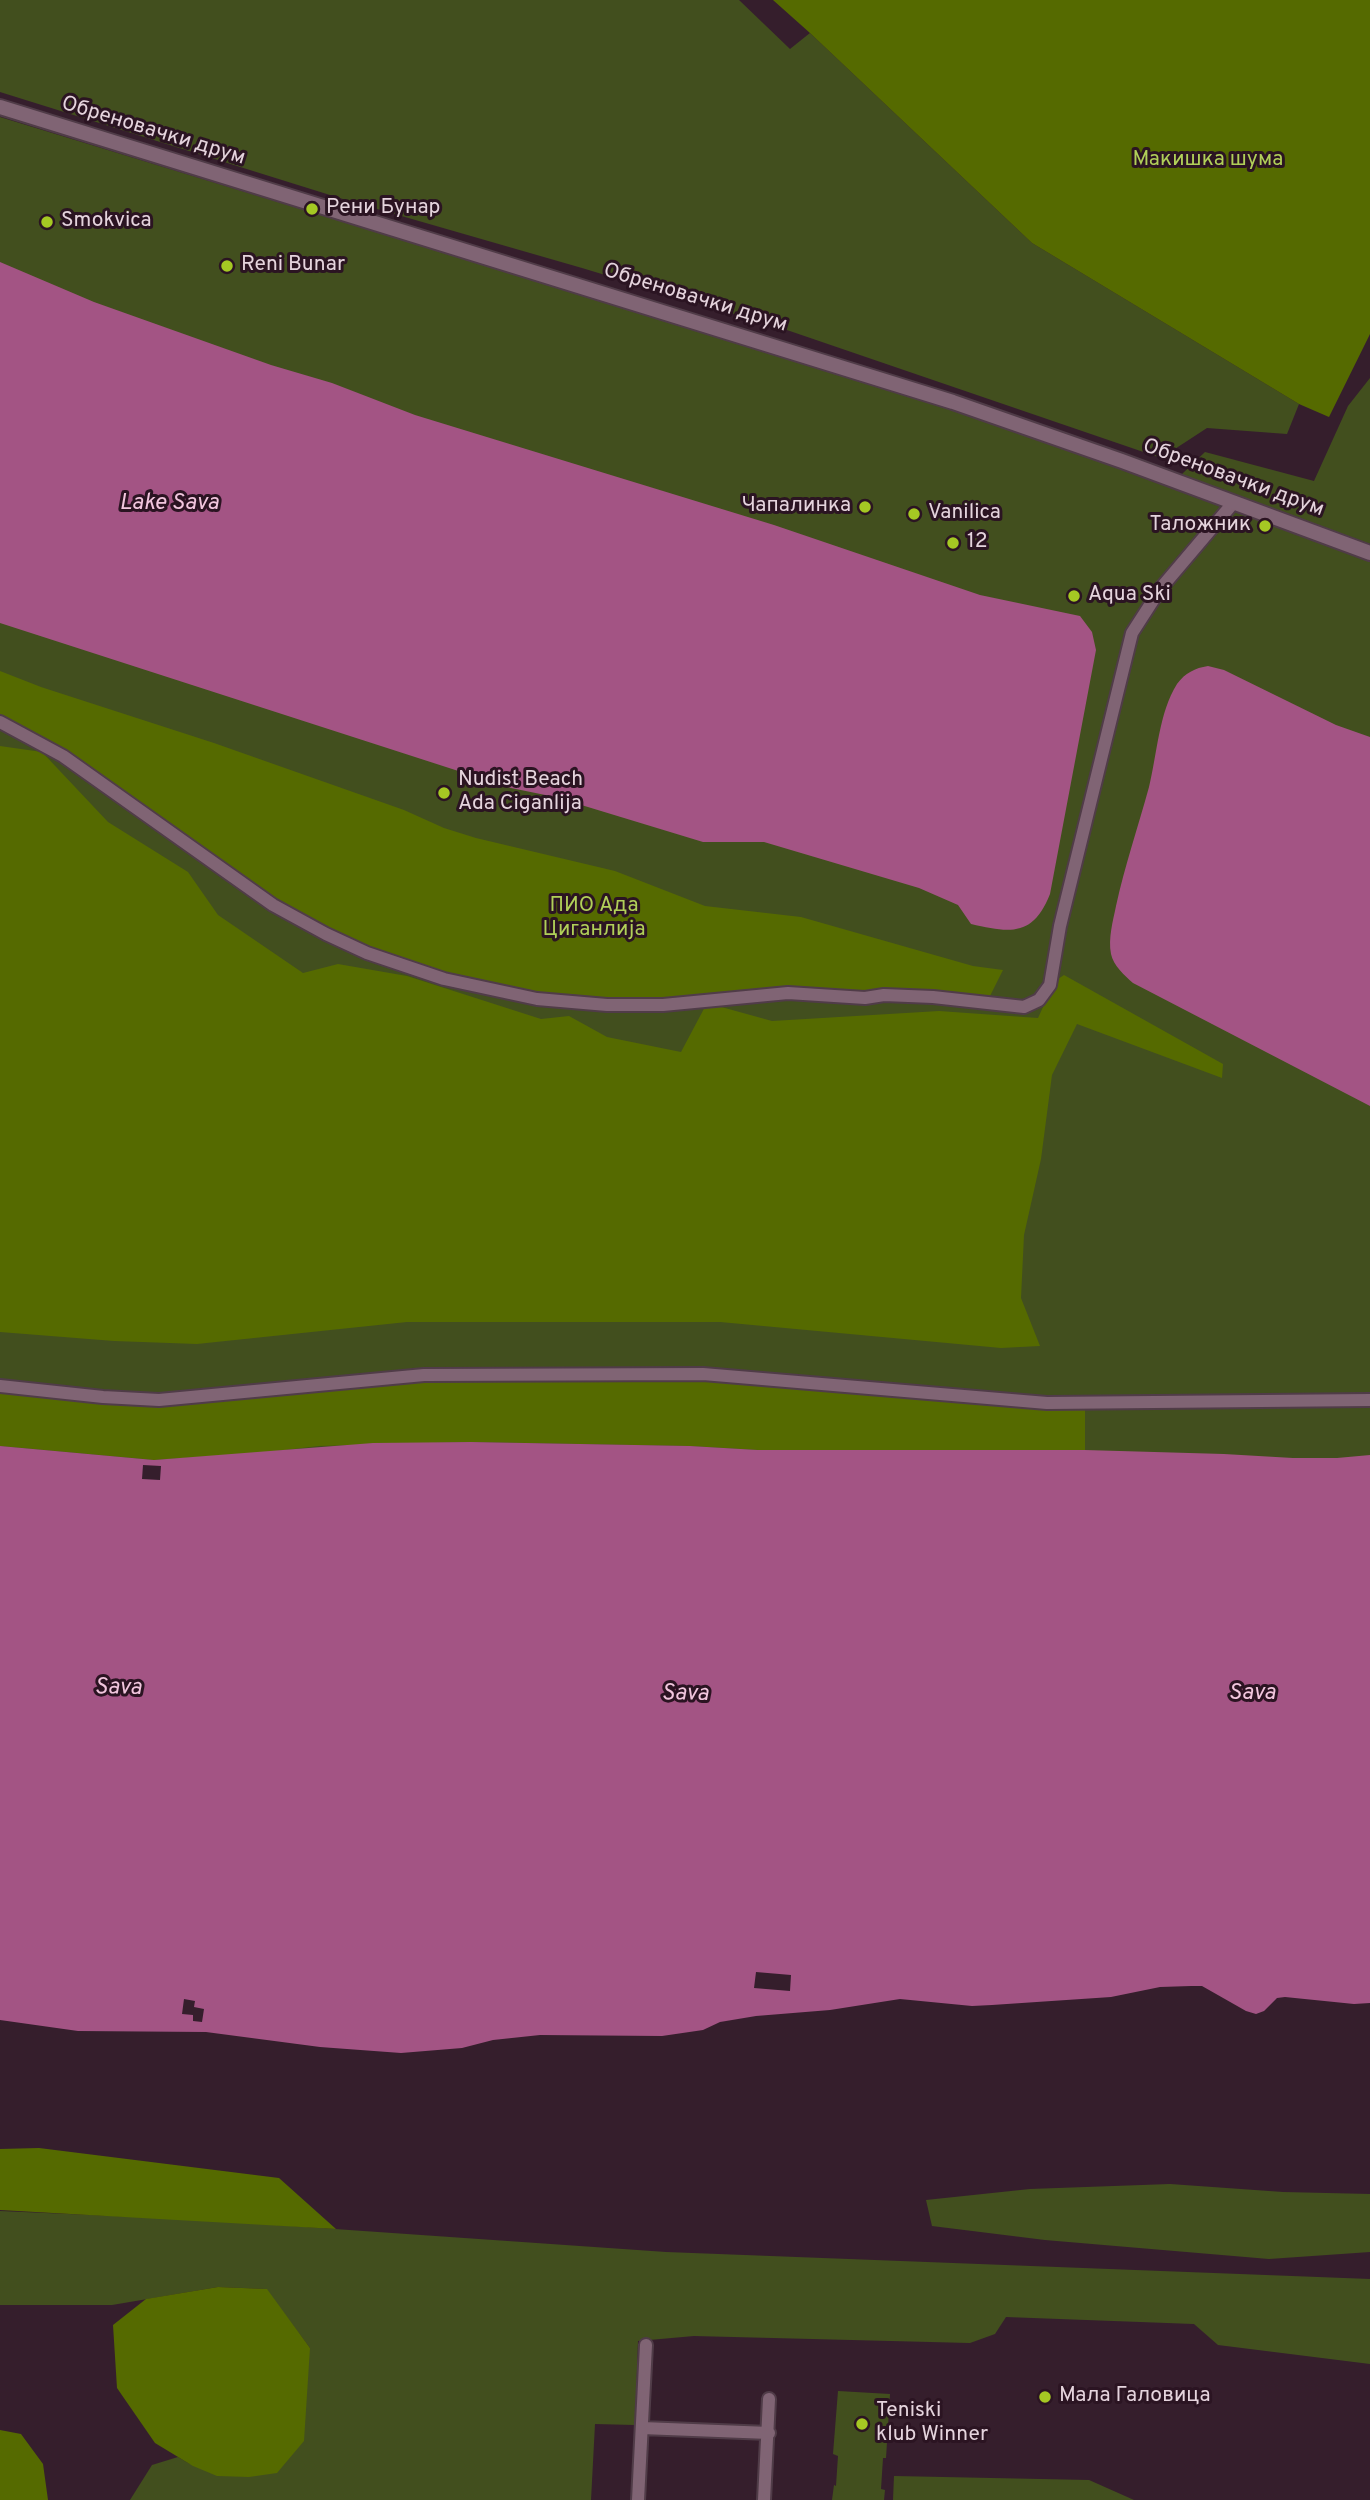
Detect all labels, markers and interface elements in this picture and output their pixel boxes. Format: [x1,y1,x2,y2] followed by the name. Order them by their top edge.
[58,92,248,172] street label: Обреновачки друм
[1133,148,1283,174] park label: Макишка шума
[326,196,440,222] place label: Рени Бунар
[304,201,320,217] marker: Рени Бунар
[61,209,152,235] place label: Smokvica
[39,214,55,230] marker: Smokvica
[241,253,345,279] place label: Reni Bunar
[219,258,235,274] marker: Reni Bunar
[600,259,790,339] street label: Обреновачки друм
[1139,435,1327,523] street label: Обреновачки друм
[119,490,219,518] water label: Lake Sava
[742,494,851,520] place label: Чапалинка
[857,499,873,515] marker: Чапалинка
[928,501,1001,527] place label: Vanilica
[906,506,922,522] marker: Vanilica
[1149,513,1251,539] place label: Таложник
[1257,518,1273,534] marker: Таложник
[967,530,988,556] place label: 12
[945,535,961,551] marker: 12
[1088,583,1171,609] place label: Aqua Ski
[1066,588,1082,604] marker: Aqua Ski
[458,768,583,818] place label: Nudist Beach Ada Ciganlija
[436,785,452,801] marker: Nudist Beach Ada Ciganlija
[543,894,645,944] park label: ПИО Ада Циганлија
[94,1675,142,1703] water label: Sava
[1228,1680,1276,1708] water label: Sava
[661,1681,709,1709] water label: Sava
[1059,2384,1211,2410] place label: Мала Галовица
[1037,2389,1053,2405] marker: Мала Галовица
[876,2399,988,2449] place label: Teniski klub Winner
[854,2416,870,2432] marker: Teniski klub Winner

